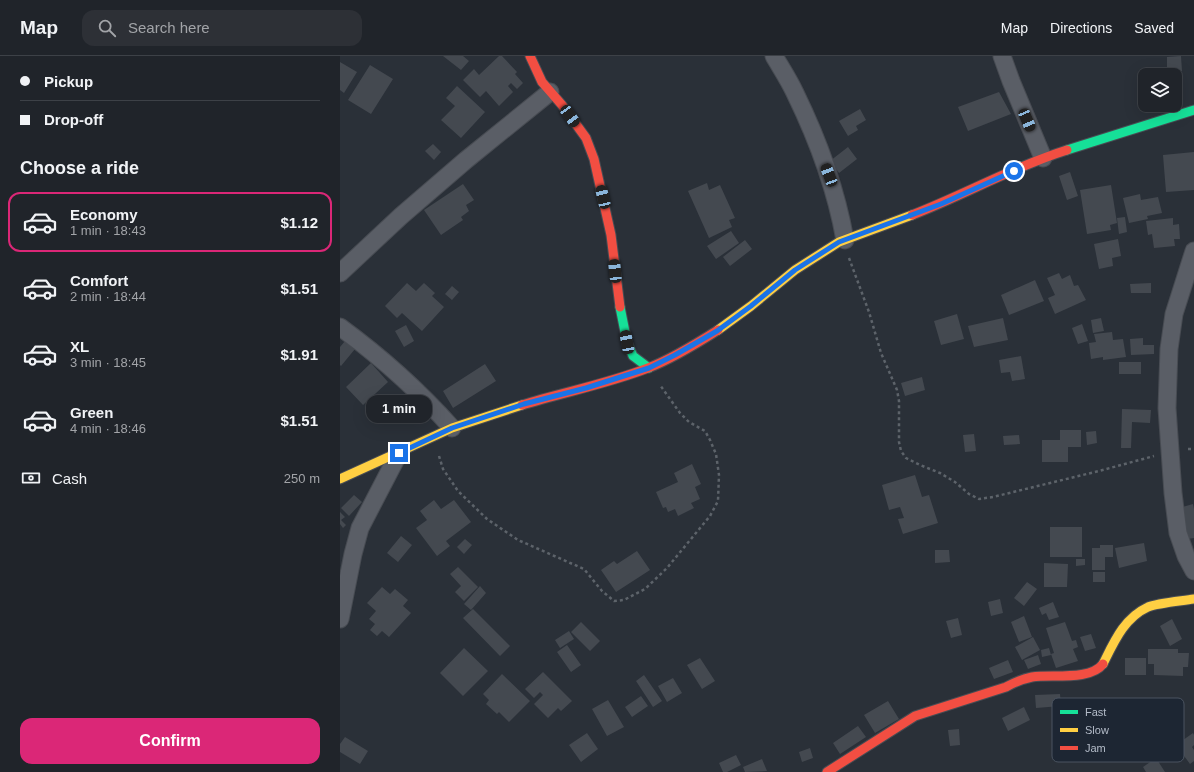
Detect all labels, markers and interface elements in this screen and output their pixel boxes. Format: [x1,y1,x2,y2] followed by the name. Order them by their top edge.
[82,10,362,46] search box
[20,17,58,38] text: Map
[96,17,118,39] icon: search
[128,19,210,36] text: Search here
[1001,20,1028,36] text: Map
[1050,20,1112,36] text: Directions
[1134,20,1174,36] text: Saved
[1138,68,1182,112] map controls
[1138,68,1182,112] button: layers
[44,73,93,90] text: Pickup
[558,103,582,129] car
[1017,107,1037,133] car
[44,111,103,128] text: Drop-off
[20,158,139,178] text: Choose a ride
[819,162,839,188] car
[1005,162,1023,180] route start
[594,184,612,210] car
[22,204,58,240] icon: car
[70,206,138,223] text: Economy
[280,214,318,231] text: $1.12
[70,223,146,238] text: 1 min · 18:43
[608,258,622,284] car
[22,270,58,306] icon: car
[70,272,128,289] text: Comfort
[280,280,318,297] text: $1.51
[70,289,146,304] text: 2 min · 18:44
[619,329,635,355] car
[22,336,58,372] icon: car
[70,338,89,355] text: XL
[280,346,318,363] text: $1.91
[70,355,146,370] text: 3 min · 18:45
[366,395,432,423] callout: 1 min
[382,401,416,416] text: 1 min
[22,402,58,438] icon: car
[70,404,113,421] text: Green
[280,412,318,429] text: $1.51
[70,421,146,436] text: 4 min · 18:46
[390,444,408,462] route end
[20,467,42,489] icon: cash
[52,470,87,487] text: Cash
[284,471,320,486] text: 250 m
[1052,698,1184,762] legend
[1085,706,1106,718] text: Fast
[20,718,320,764] button: Confirm
[1085,724,1109,736] text: Slow
[1085,742,1106,754] text: Jam

